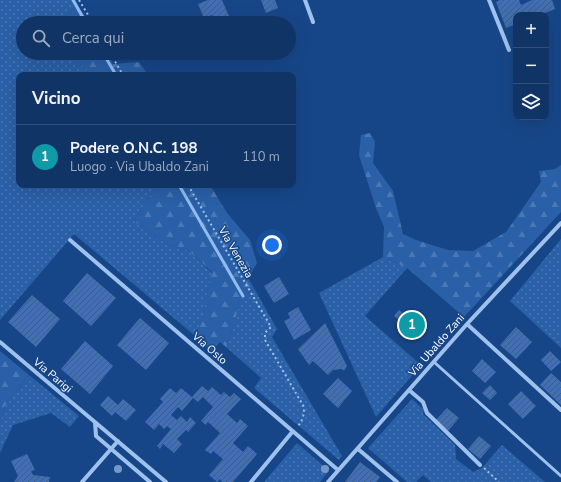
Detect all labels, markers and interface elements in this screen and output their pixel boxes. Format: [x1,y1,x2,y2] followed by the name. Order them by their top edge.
[513,12,549,120] map controls
[513,12,549,48] button: +
[16,16,296,60] search box
[30,27,52,49] icon: search
[62,28,124,48] text: Cerca qui
[513,48,549,84] button: −
[513,84,549,120] button: layers
[32,87,81,110] text: Vicino
[70,138,198,158] text: Podere O.N.C. 198
[41,148,49,166] text: 1
[242,148,280,166] text: 110 m
[70,158,209,176] text: Luogo · Via Ubaldo Zani
[214,223,256,281] street label: Via Venezia
[262,235,282,255] your location
[399,310,425,340] pin: 1
[404,311,468,381] street label: Via Ubaldo Zani
[188,328,230,368] street label: Via Oslo
[29,354,75,396] street label: Via Parigi

